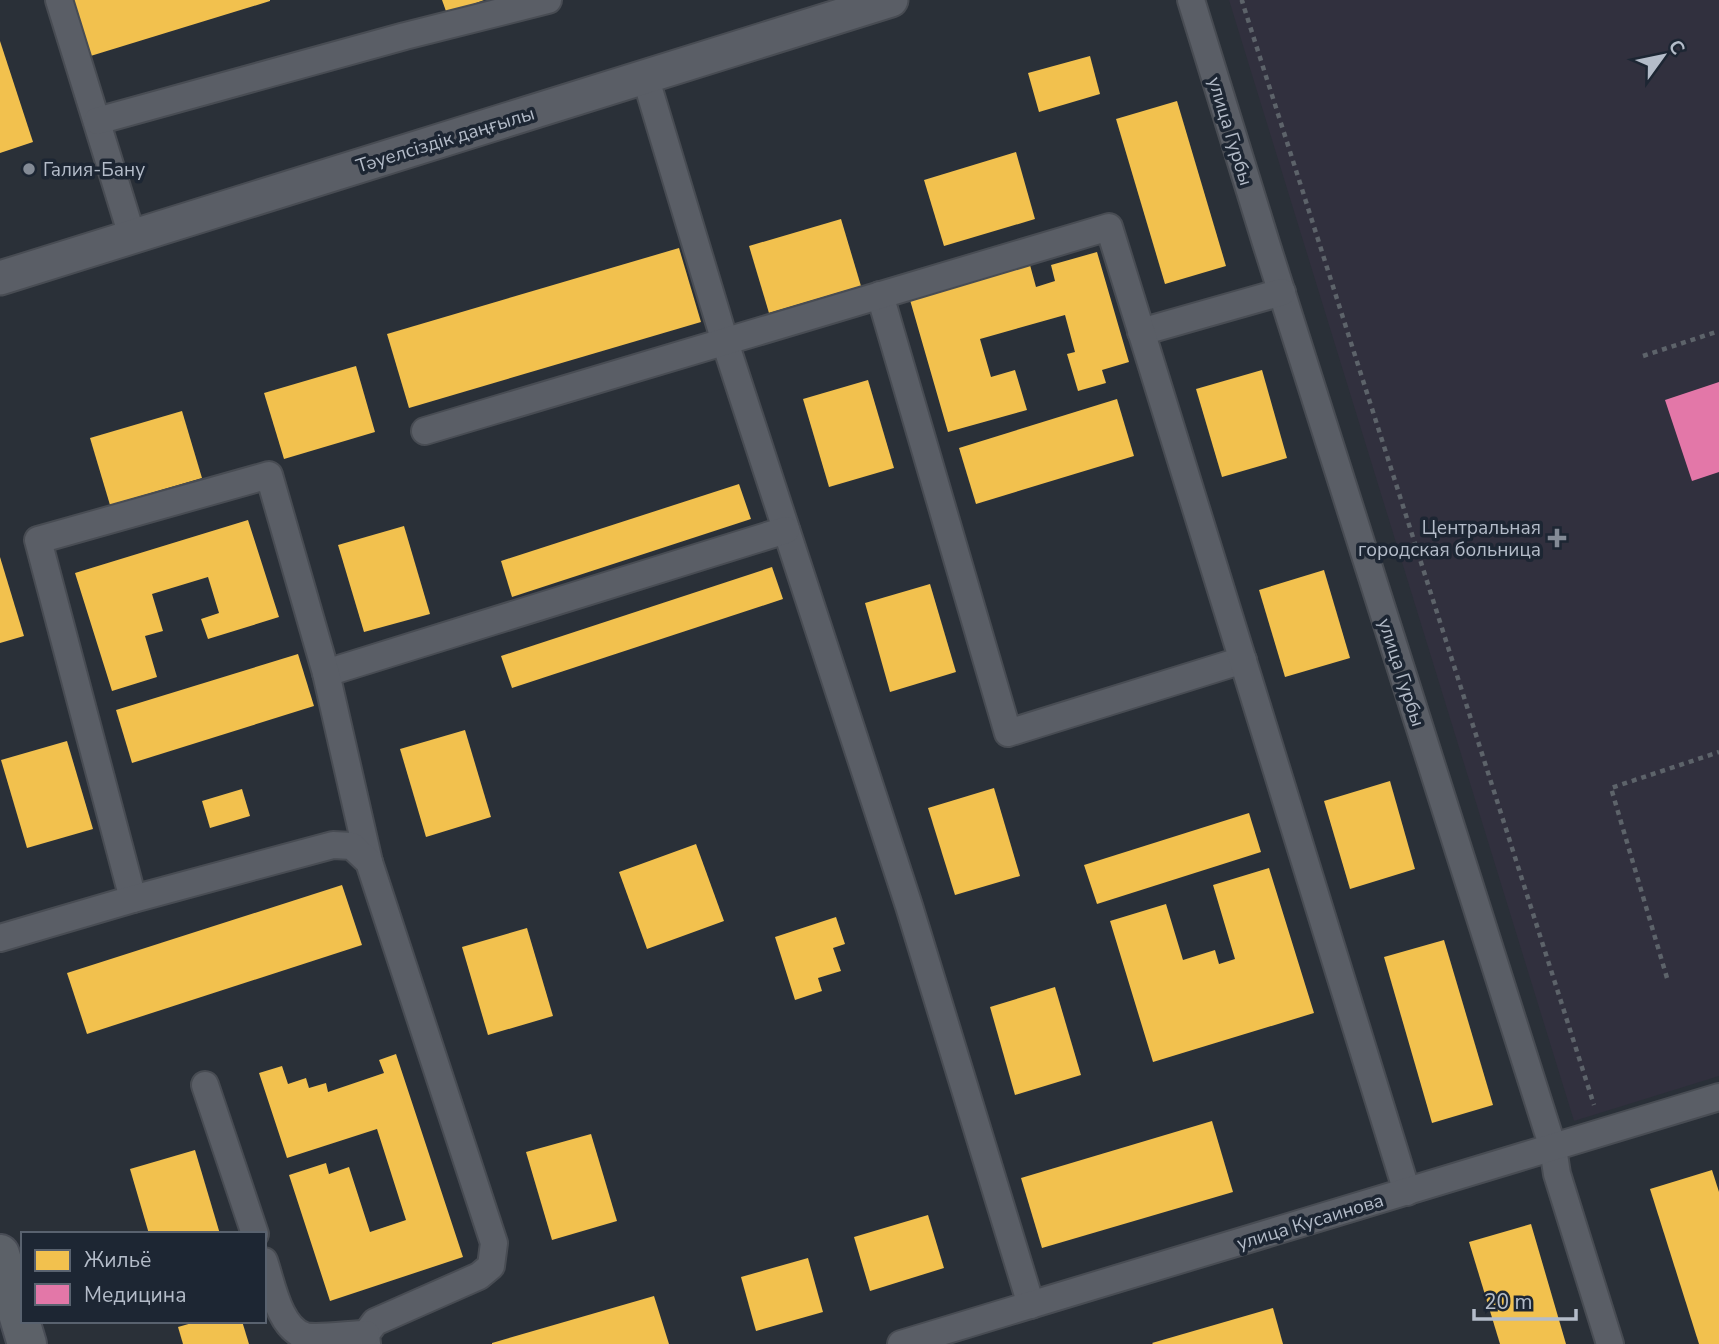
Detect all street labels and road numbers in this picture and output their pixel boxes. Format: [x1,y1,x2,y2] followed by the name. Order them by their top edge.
[1201,74,1259,189] street label: улица Гурбы
[353,100,538,179] street label: Тәуелсіздік даңғылы
[1371,615,1431,730] street label: улица Гурбы
[1234,1187,1387,1257] street label: улица Кусаинова

